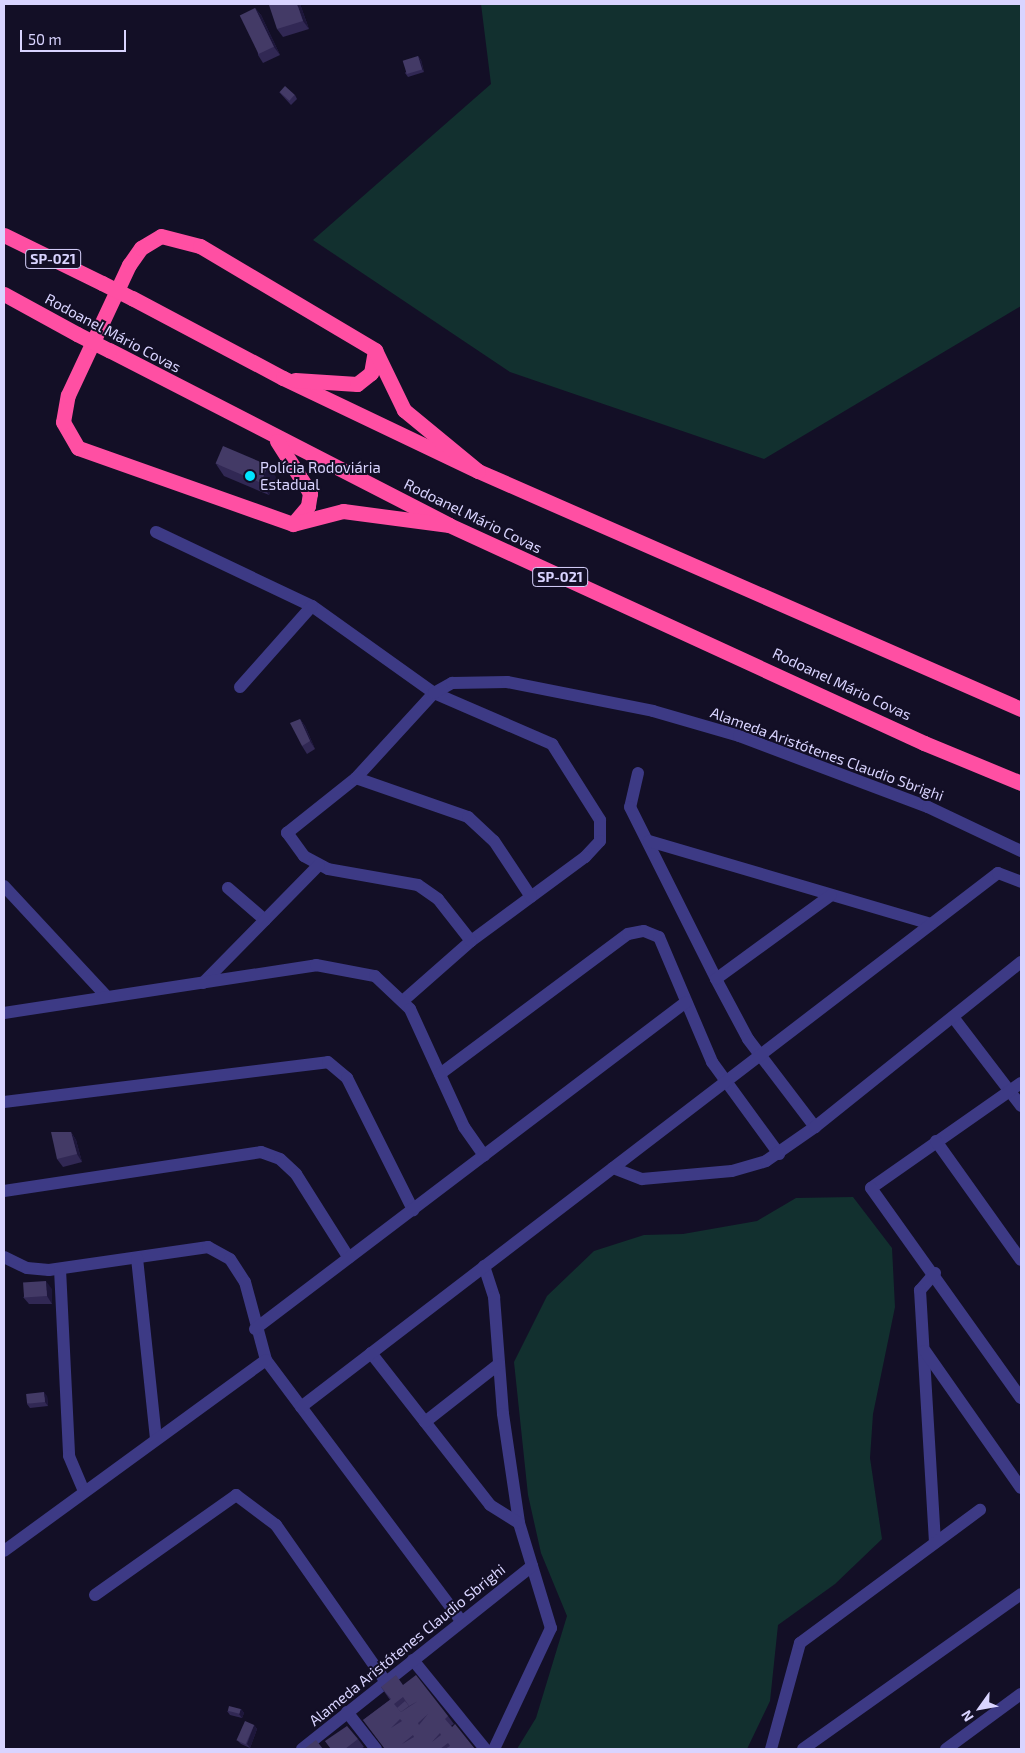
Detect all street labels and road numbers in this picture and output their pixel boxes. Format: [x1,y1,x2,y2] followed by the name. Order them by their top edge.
[24,248,82,270] road number: SP-021
[42,290,184,376] street label: Rodoanel Mário Covas
[401,475,545,557] street label: Rodoanel Mário Covas
[531,566,589,588] road number: SP-021
[770,644,914,724] street label: Rodoanel Mário Covas
[708,703,946,805] street label: Alameda Aristótenes Claudio Sbrighi
[305,1560,509,1730] street label: Alameda Aristótenes Claudio Sbrighi

